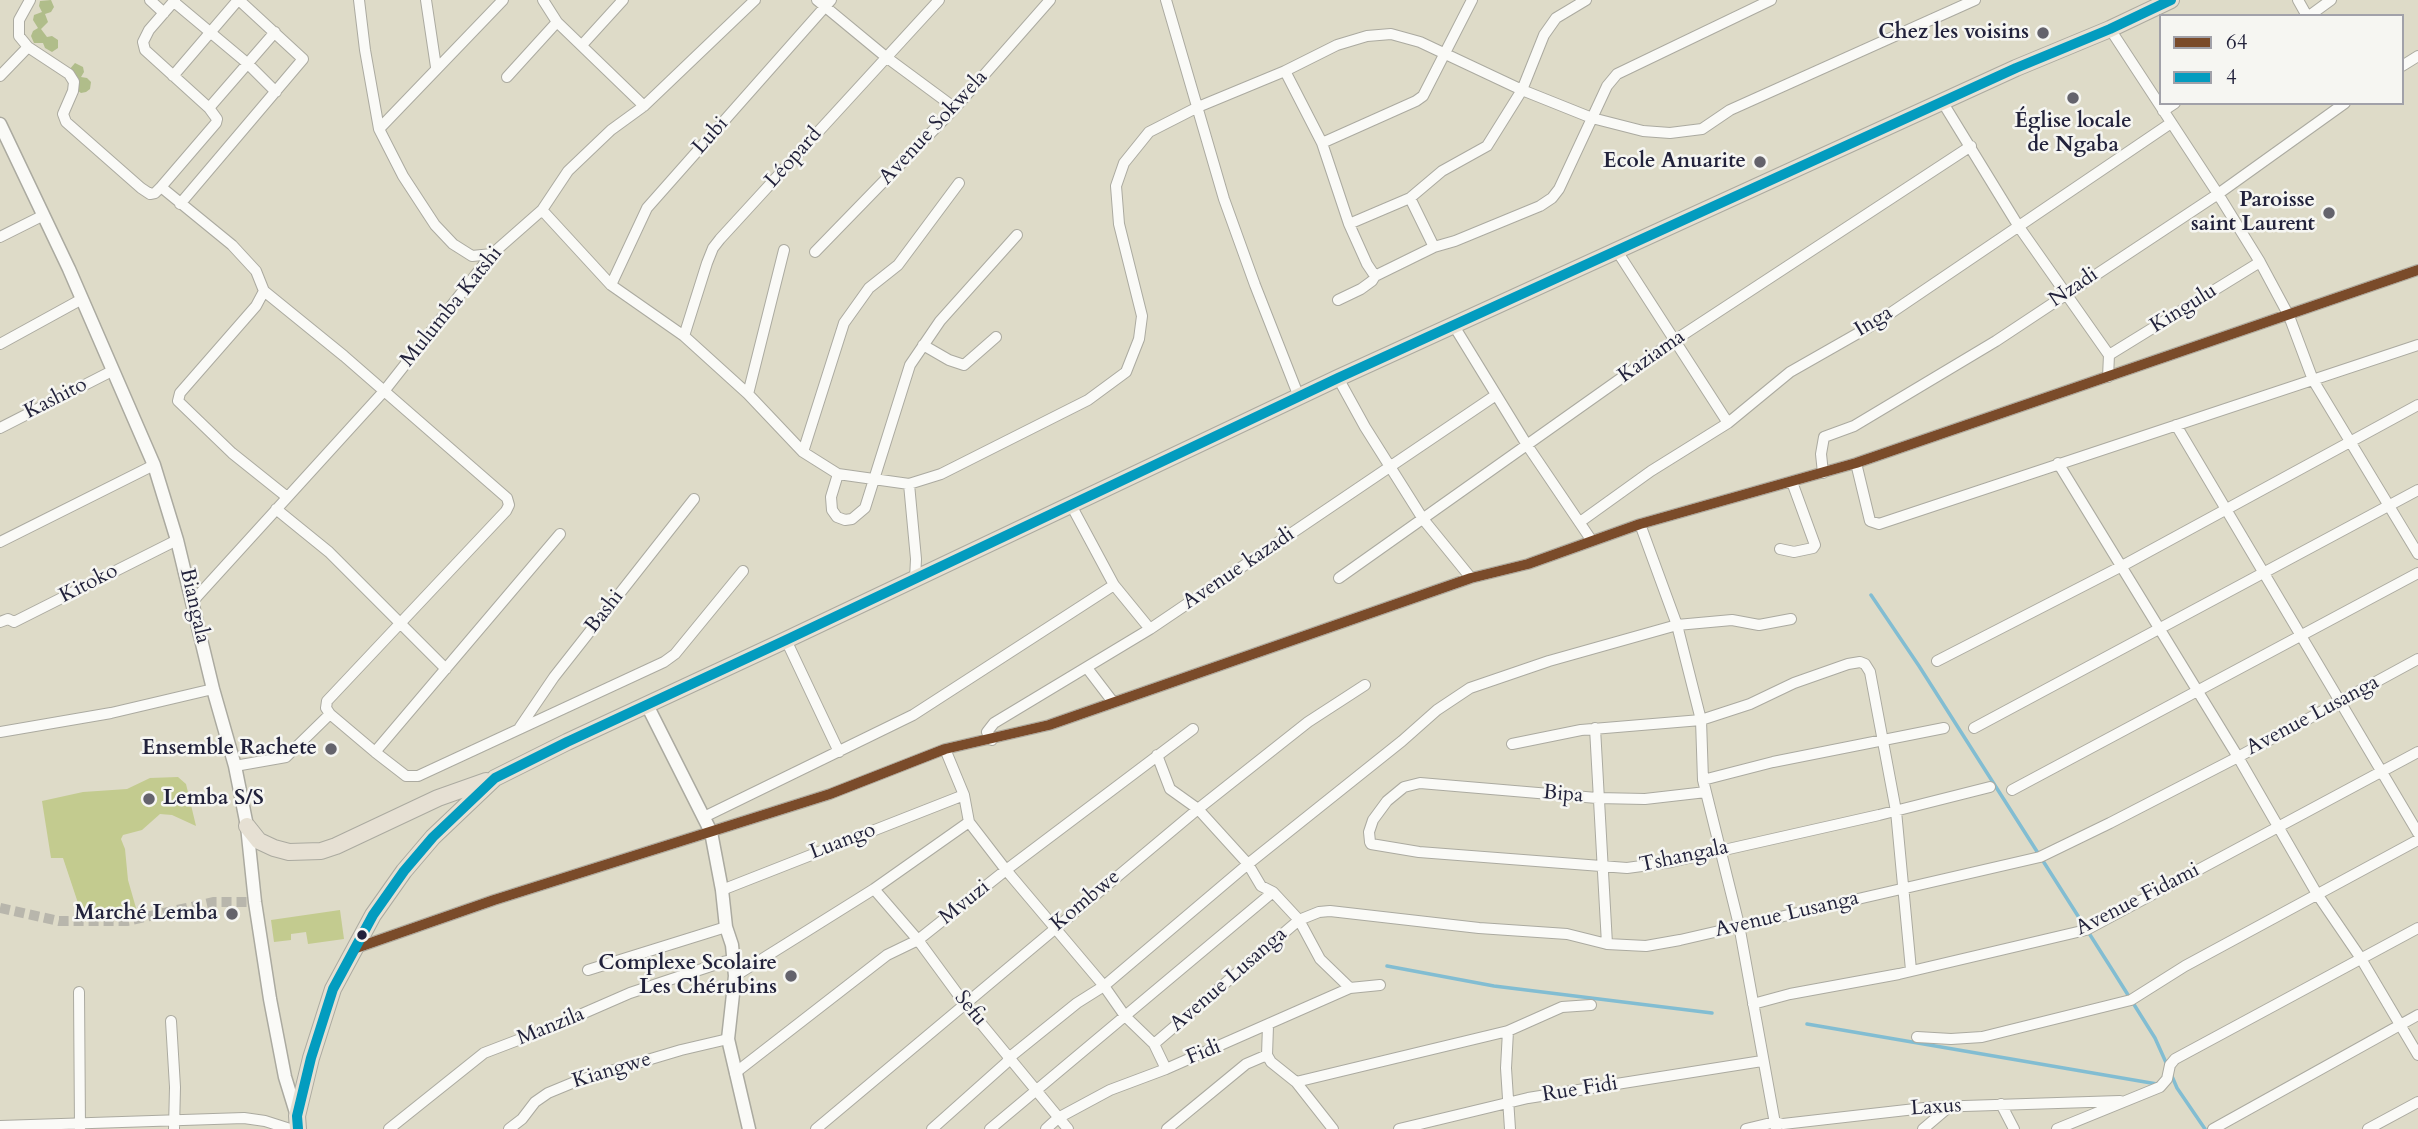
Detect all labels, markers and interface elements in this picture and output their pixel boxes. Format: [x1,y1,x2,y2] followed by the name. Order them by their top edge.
[2159,14,2404,105] legend
[1878,20,2029,46] place label: Chez les voisins
[2035,25,2051,41] marker: Chez les voisins
[2226,28,2248,57] text: 64
[2226,63,2237,92] text: 4
[874,65,994,191] street label: Avenue Sokwela
[2065,90,2081,106] marker: Église locale de Ngaba
[2014,109,2132,159] place label: Église locale de Ngaba
[688,112,734,160] street label: Lubi
[760,123,828,193] street label: Léopard
[1603,149,1746,175] place label: Ecole Anuarite
[1752,154,1768,170] marker: Ecole Anuarite
[2191,188,2315,238] place label: Paroisse saint Laurent
[2321,205,2337,221] marker: Paroisse saint Laurent
[396,242,508,372] street label: Mulumba Katshi
[2045,263,2103,313] street label: Nzadi
[2146,279,2222,339] street label: Kingulu
[1850,301,1898,343] street label: Inga
[1614,325,1690,389] street label: Kaziama
[20,373,92,425] street label: Kashito
[1178,522,1300,616] street label: Avenue kazadi
[56,559,122,609] street label: Kitoko
[173,566,215,646] street label: Biangala
[580,585,630,639] street label: Bashi
[2242,670,2384,762] street label: Avenue Lusanga
[142,736,317,762] place label: Ensemble Rachete
[323,741,339,757] marker: Ensemble Rachete
[1542,781,1584,809] street label: Bipa
[163,786,264,812] place label: Lemba S/S
[141,791,157,807] marker: Lemba S/S
[807,818,879,866] street label: Luango
[1637,835,1731,879] street label: Tshangala
[2072,858,2204,942] street label: Avenue Fidami
[1046,865,1126,937] street label: Kombwe
[935,875,995,931] street label: Mvuzi
[1713,886,1861,944] street label: Avenue Lusanga
[74,901,218,927] place label: Marché Lemba
[224,906,240,922] marker: Marché Lemba
[1165,922,1293,1038] street label: Avenue Lusanga
[355,928,369,942] unlabelled marker
[598,951,777,1001] place label: Complexe Scolaire Les Chérubins
[783,968,799,984] marker: Complexe Scolaire Les Chérubins
[948,986,992,1032] street label: Sefu
[514,1002,588,1052] street label: Manzila
[1183,1035,1225,1071] street label: Fidi
[570,1047,654,1095] street label: Kiangwe
[1540,1072,1620,1108] street label: Rue Fidi
[1910,1094,1962,1122] street label: Laxus

